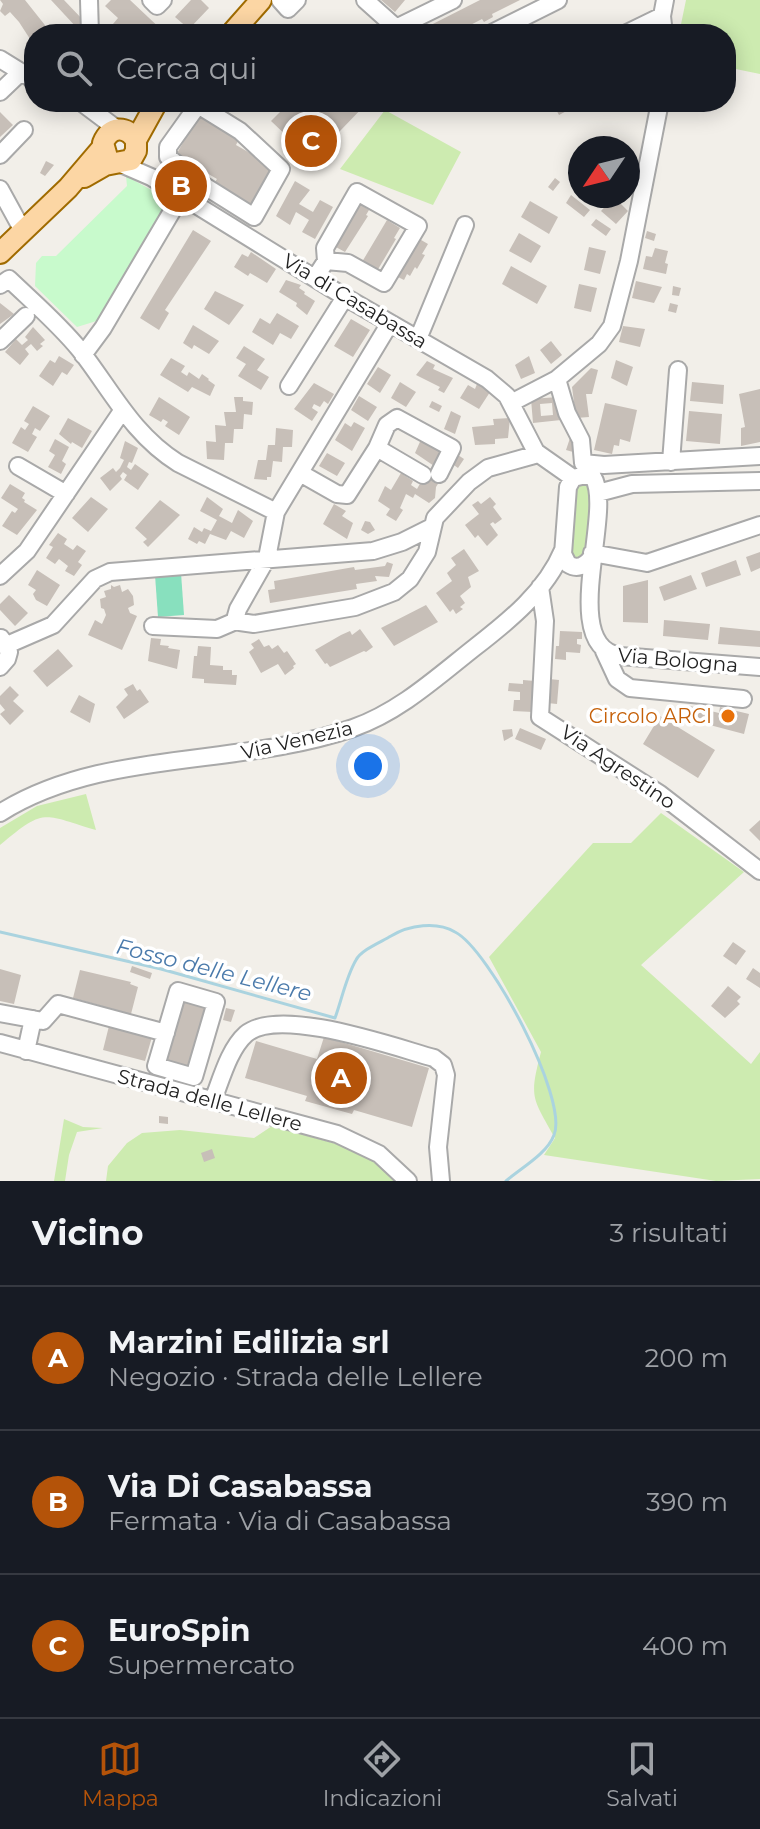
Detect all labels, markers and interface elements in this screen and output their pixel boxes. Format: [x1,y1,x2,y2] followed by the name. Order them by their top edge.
[24,24,736,112] search box
[52,46,96,90] icon: search
[116,50,257,87] text: Cerca qui
[285,111,337,171] pin: C
[568,136,640,208] north arrow
[155,156,207,216] pin: B
[278,248,432,354] street label: Via di Casabassa
[617,643,739,677] street label: Via Bologna
[589,704,712,728] place label: Circolo ARCI
[719,707,737,725] marker: Circolo ARCI
[239,715,355,765] street label: Via Venezia
[556,720,680,814] street label: Via Agrestino
[348,746,388,786] your location
[113,933,315,1007] water label: Fosso delle Lellere
[315,1048,367,1108] pin: A
[115,1064,305,1136] street label: Strada delle Lellere
[32,1212,144,1254] text: Vicino
[609,1217,728,1249] text: 3 risultati
[108,1324,390,1361] text: Marzini Edilizia srl
[48,1342,68,1374] text: A
[644,1342,728,1374] text: 200 m
[108,1361,483,1393] text: Negozio · Strada delle Lellere
[108,1468,372,1505] text: Via Di Casabassa
[48,1486,68,1518] text: B
[646,1486,728,1518] text: 390 m
[108,1505,452,1537] text: Fermata · Via di Casabassa
[108,1612,251,1649] text: EuroSpin
[49,1630,67,1662] text: C
[642,1630,728,1662] text: 400 m
[108,1649,295,1681] text: Supermercato
[82,1737,159,1812] tab: Mappa
[323,1737,442,1812] tab: Indicazioni
[606,1737,678,1812] tab: Salvati

